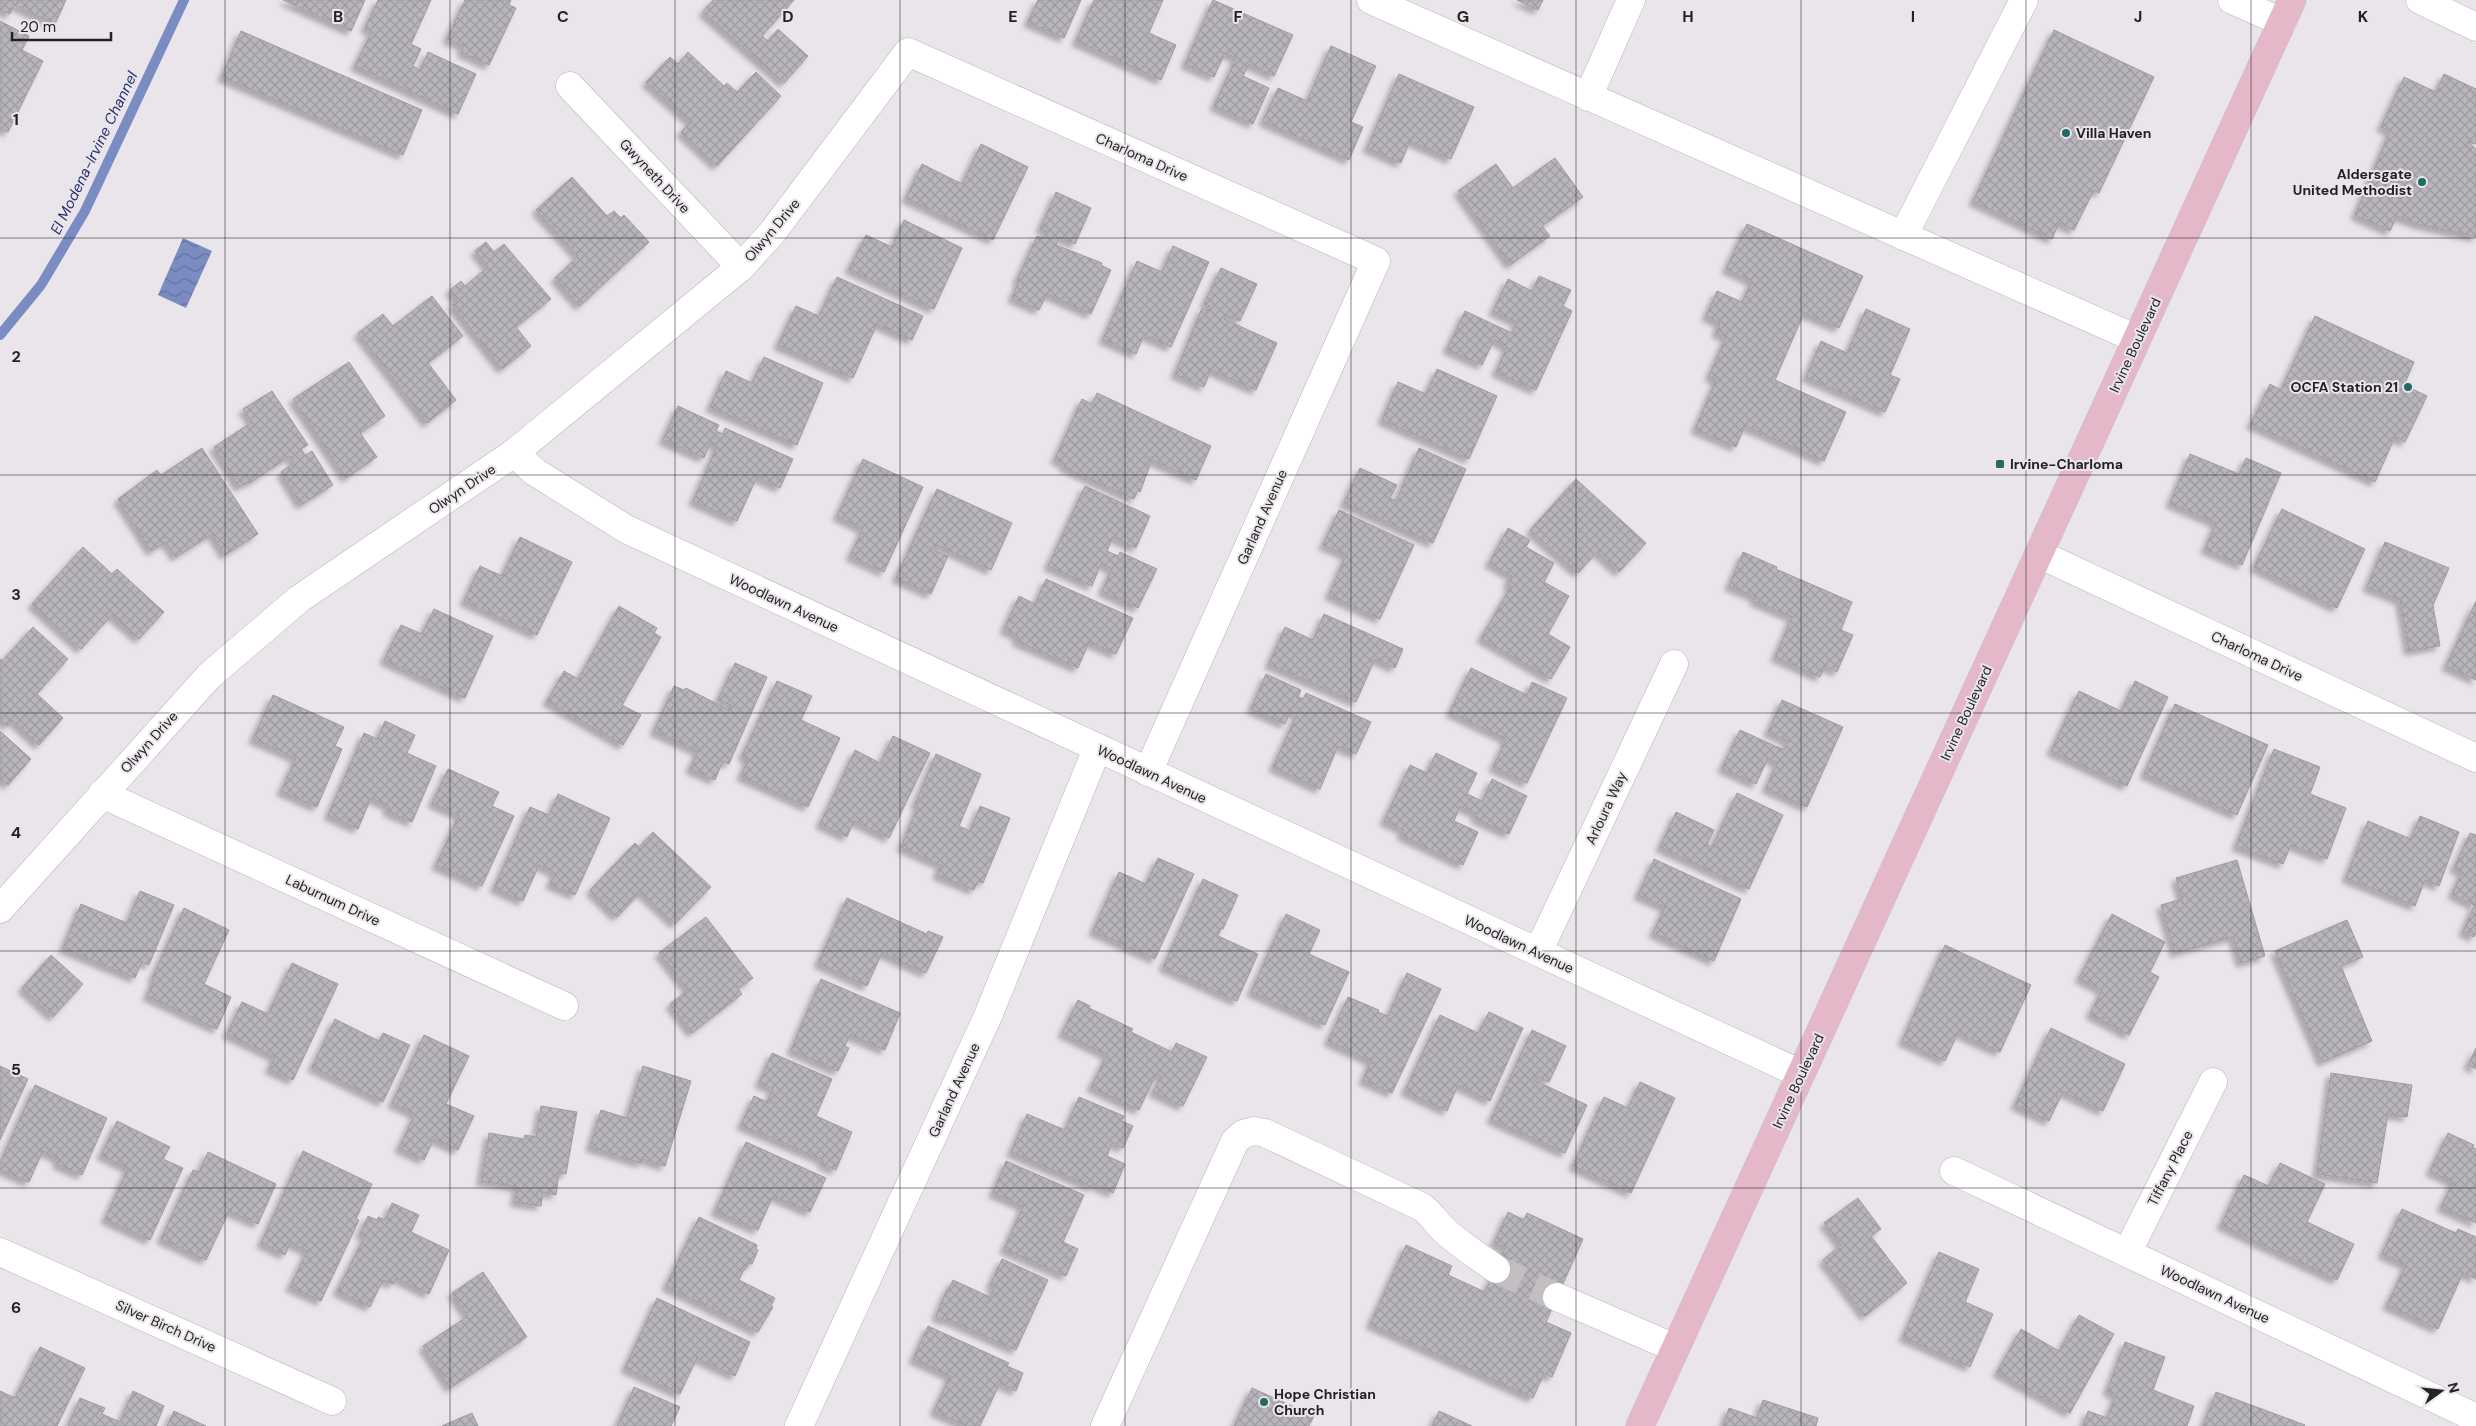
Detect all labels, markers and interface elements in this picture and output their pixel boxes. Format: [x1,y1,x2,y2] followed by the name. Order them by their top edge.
[333,6,343,27] text: B
[557,6,569,27] text: C
[782,6,794,27] text: D
[1008,6,1018,27] text: E
[1234,6,1243,27] text: F
[1457,6,1469,27] text: G
[1682,6,1694,27] text: H
[1911,6,1915,27] text: I
[2134,6,2142,27] text: J
[2358,6,2369,27] text: K
[12,10,111,42] scale bar
[20,17,56,37] text: 20 m
[46,68,142,238] water label: El Modena-Irvine Channel
[13,109,19,130] text: 1
[2076,124,2151,142] place label: Villa Haven
[2060,127,2072,139] marker: Villa Haven
[1093,129,1191,185] street label: Charloma Drive
[616,135,694,217] street label: Gwyneth Drive
[2293,165,2412,199] place label: Aldersgate United Methodist
[2416,176,2428,188] marker: Aldersgate United Methodist
[740,195,804,265] street label: Olwyn Drive
[2105,295,2165,395] street label: Irvine Boulevard
[11,346,21,367] text: 2
[2291,378,2398,396] place label: OCFA Station 21
[2402,381,2414,393] marker: OCFA Station 21
[2010,455,2123,473] place label: Irvine-Charloma
[1994,458,2006,470] marker: Irvine-Charloma
[425,460,499,518] street label: Olwyn Drive
[1233,467,1291,567] street label: Garland Avenue
[726,570,842,636] street label: Woodlawn Avenue
[11,584,21,605] text: 3
[2208,627,2306,685] street label: Charloma Drive
[1936,663,1996,763] street label: Irvine Boulevard
[116,707,182,777] street label: Olwyn Drive
[1094,741,1210,807] street label: Woodlawn Avenue
[1581,768,1631,847] street label: Arloura Way
[11,822,21,843] text: 4
[283,870,383,930] street label: Laburnum Drive
[1461,911,1577,977] street label: Woodlawn Avenue
[1768,1031,1828,1131] street label: Irvine Boulevard
[924,1040,984,1140] street label: Garland Avenue
[11,1059,21,1080] text: 5
[2143,1127,2197,1209] street label: Tiffany Place
[2157,1261,2273,1327] street label: Woodlawn Avenue
[113,1296,219,1356] street label: Silver Birch Drive
[11,1297,21,1318] text: 6
[2416,1366,2466,1416] north arrow
[2444,1380,2464,1395] text: N
[1274,1385,1376,1419] place label: Hope Christian Church
[1258,1396,1270,1408] marker: Hope Christian Church

